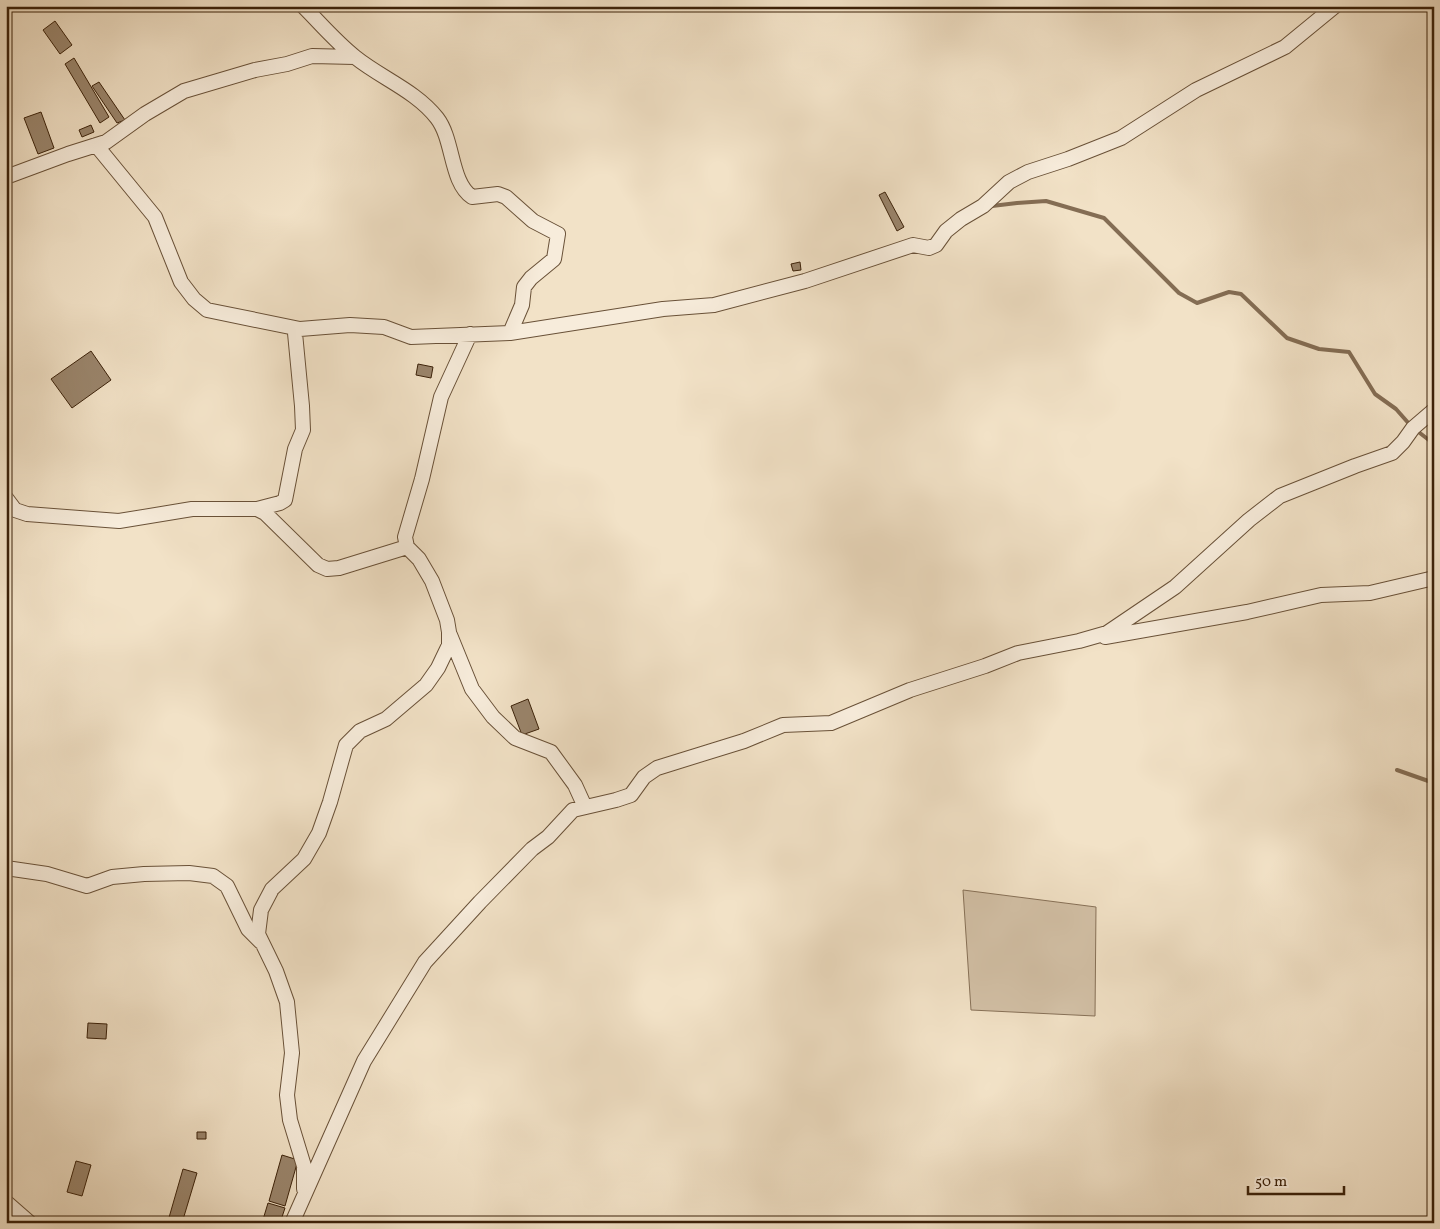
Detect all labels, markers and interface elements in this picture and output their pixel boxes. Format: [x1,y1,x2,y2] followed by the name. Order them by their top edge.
[1248,1164,1344,1196] scale bar
[1255,1172,1287,1193] text: 50 m

